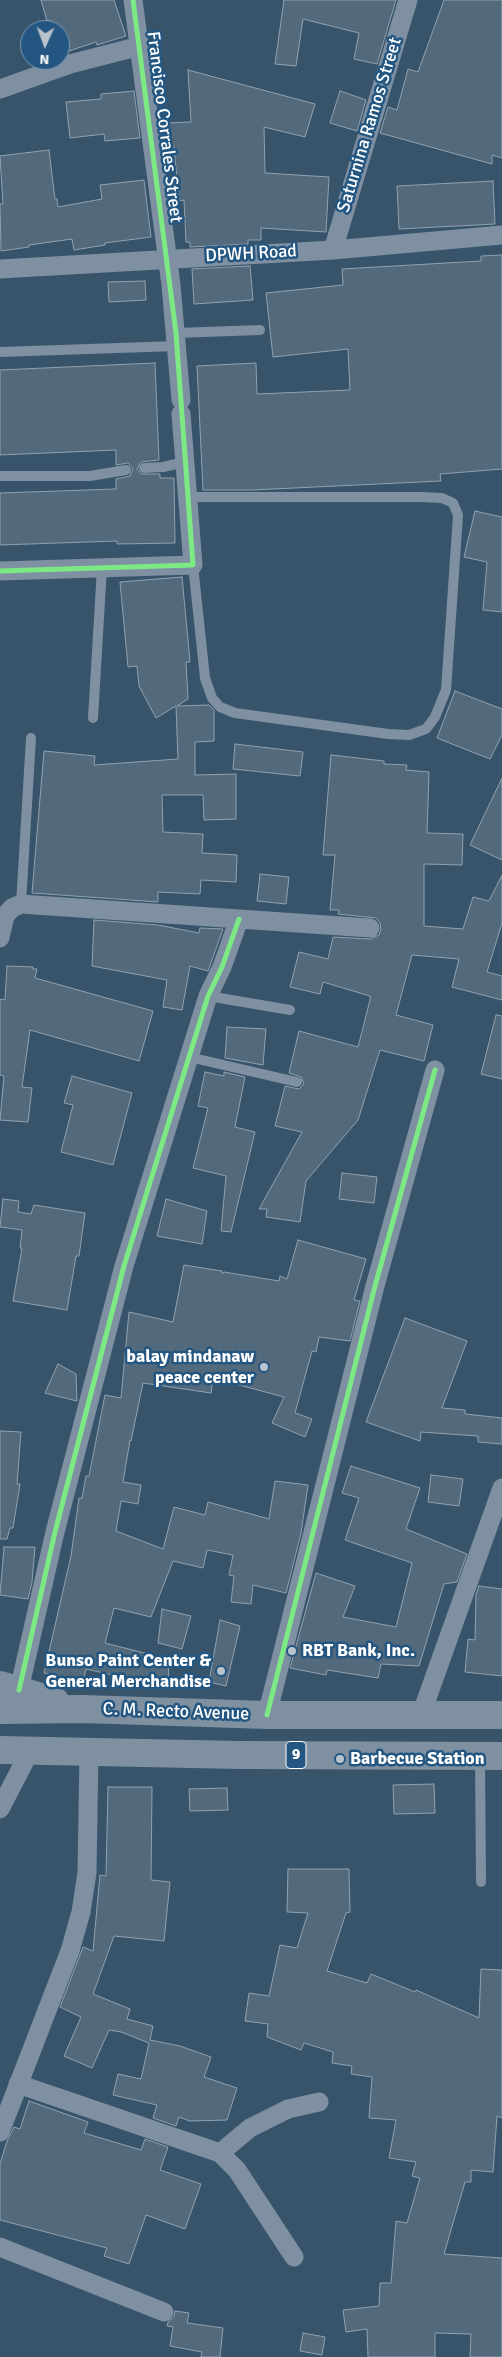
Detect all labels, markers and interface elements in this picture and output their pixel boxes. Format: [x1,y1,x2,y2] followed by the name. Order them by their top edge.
[20,20,70,70] north arrow
[142,30,186,224] street label: Francisco Corrales Street
[333,35,407,215] street label: Saturnina Ramos Street
[39,51,50,68] text: N
[205,241,297,267] street label: DPWH Road
[126,1346,254,1388] place label: balay mindanaw peace center
[258,1361,270,1373] marker: balay mindanaw peace center
[302,1640,415,1662] place label: RBT Bank, Inc.
[286,1645,298,1657] marker: RBT Bank, Inc.
[45,1650,211,1692] place label: Bunso Paint Center & General Merchandise
[215,1665,227,1677] marker: Bunso Paint Center & General Merchandise
[102,1699,250,1725] street label: C. M. Recto Avenue
[286,1742,306,1768] road number: 9
[350,1748,485,1770] place label: Barbecue Station
[334,1753,346,1765] marker: Barbecue Station

